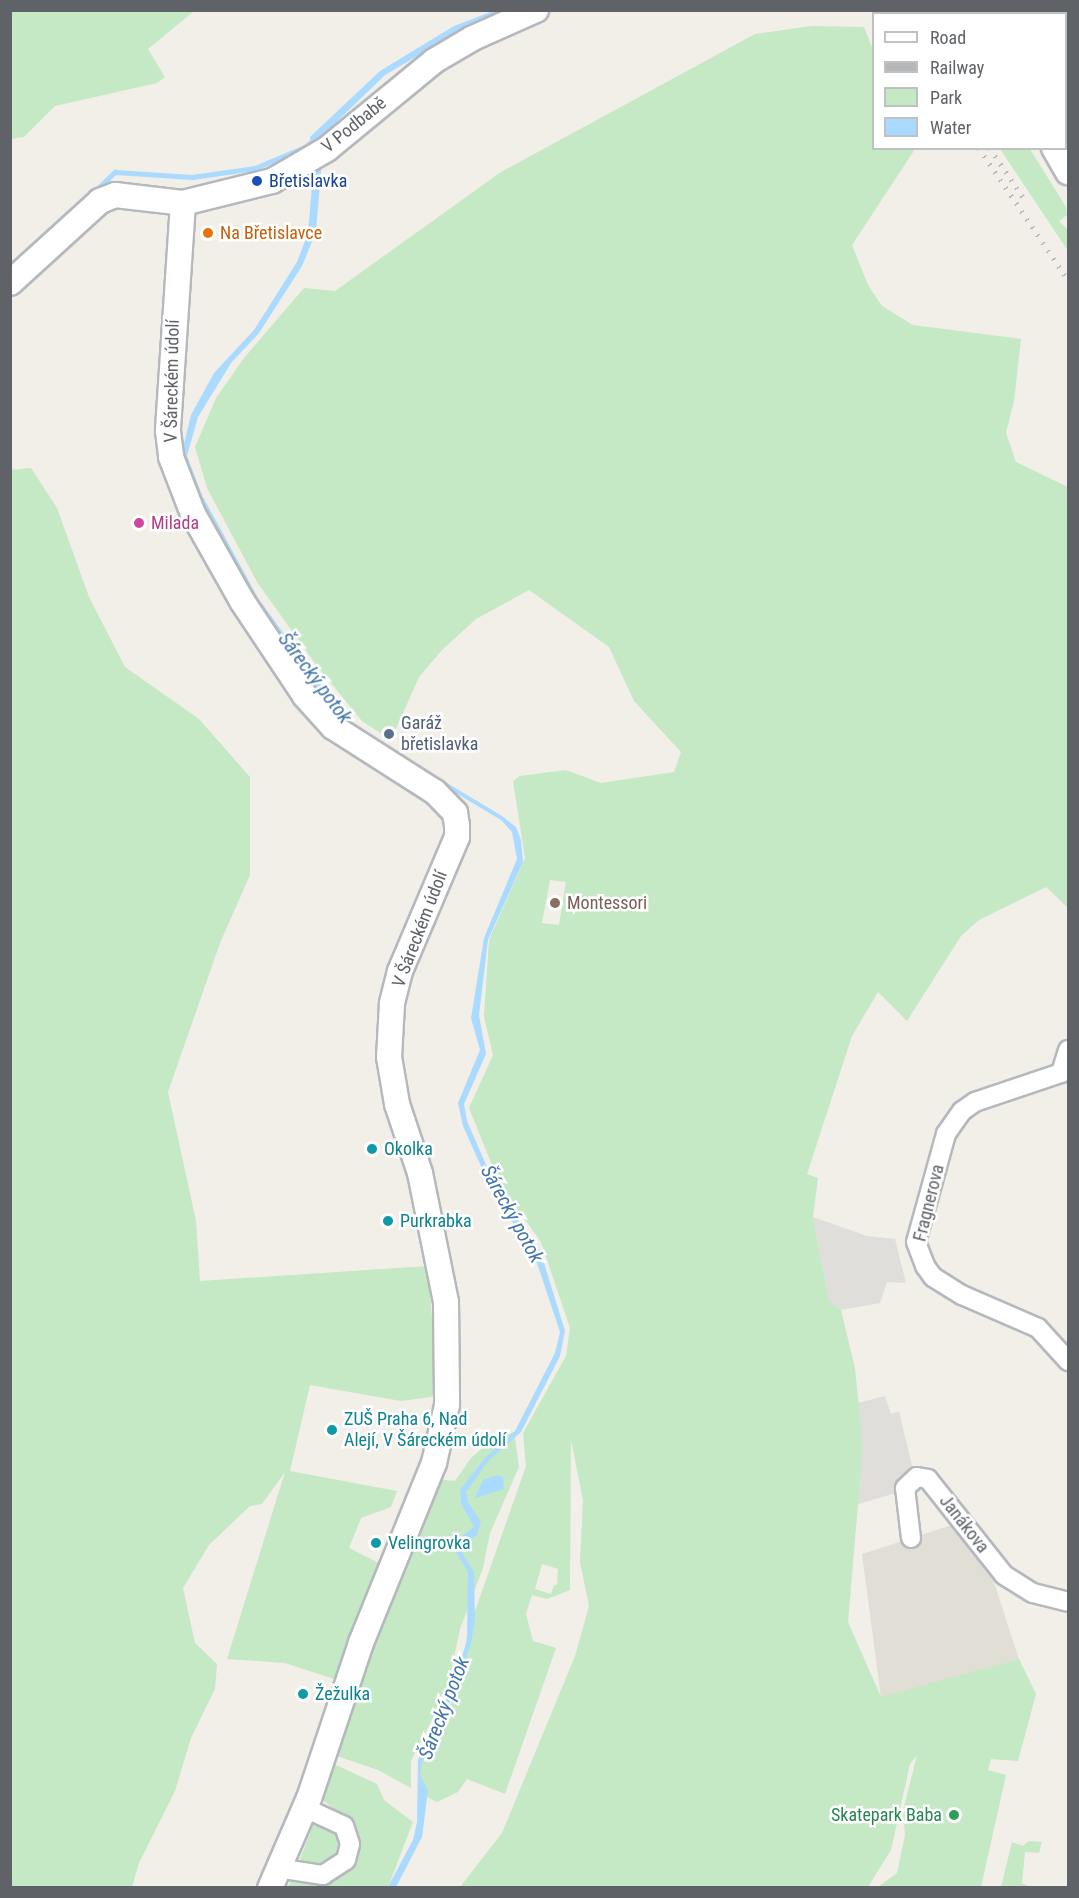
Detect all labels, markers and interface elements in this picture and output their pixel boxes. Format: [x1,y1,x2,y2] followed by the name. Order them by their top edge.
[872,12,1067,150] legend
[930,27,966,48] text: Road
[930,57,984,78] text: Railway
[930,87,962,108] text: Park
[317,92,391,158] street label: V Podbabě
[930,117,971,138] text: Water
[269,170,347,192] place label: Břetislavka
[250,174,264,188] marker: Břetislavka
[220,222,322,244] place label: Na Břetislavce
[201,226,215,240] marker: Na Břetislavce
[160,319,184,443] street label: V Šáreckém údolí
[151,512,199,534] place label: Milada
[132,516,146,530] marker: Milada
[273,628,357,728] water label: Šárecký potok
[401,713,478,756] place label: Garáž břetislavka
[382,727,396,741] marker: Garáž břetislavka
[388,868,452,990] street label: V Šáreckém údolí
[567,892,647,914] place label: Montessori
[548,896,562,910] marker: Montessori
[384,1138,433,1160] place label: Okolka
[365,1142,379,1156] marker: Okolka
[475,1161,549,1267] water label: Šárecký potok
[909,1162,949,1244] street label: Fragnerova
[400,1210,472,1232] place label: Purkrabka
[381,1214,395,1228] marker: Purkrabka
[344,1409,506,1452] place label: ZUŠ Praha 6, Nad Alejí, V Šáreckém údolí
[325,1423,339,1437] marker: ZUŠ Praha 6, Nad Alejí, V Šáreckém údolí
[935,1491,993,1557] street label: Janákova
[388,1532,471,1554] place label: Velingrovka
[369,1536,383,1550] marker: Velingrovka
[413,1653,475,1763] water label: Šárecký potok
[315,1683,370,1705] place label: Žežulka
[296,1687,310,1701] marker: Žežulka
[831,1804,942,1826] place label: Skatepark Baba
[947,1808,961,1822] marker: Skatepark Baba

